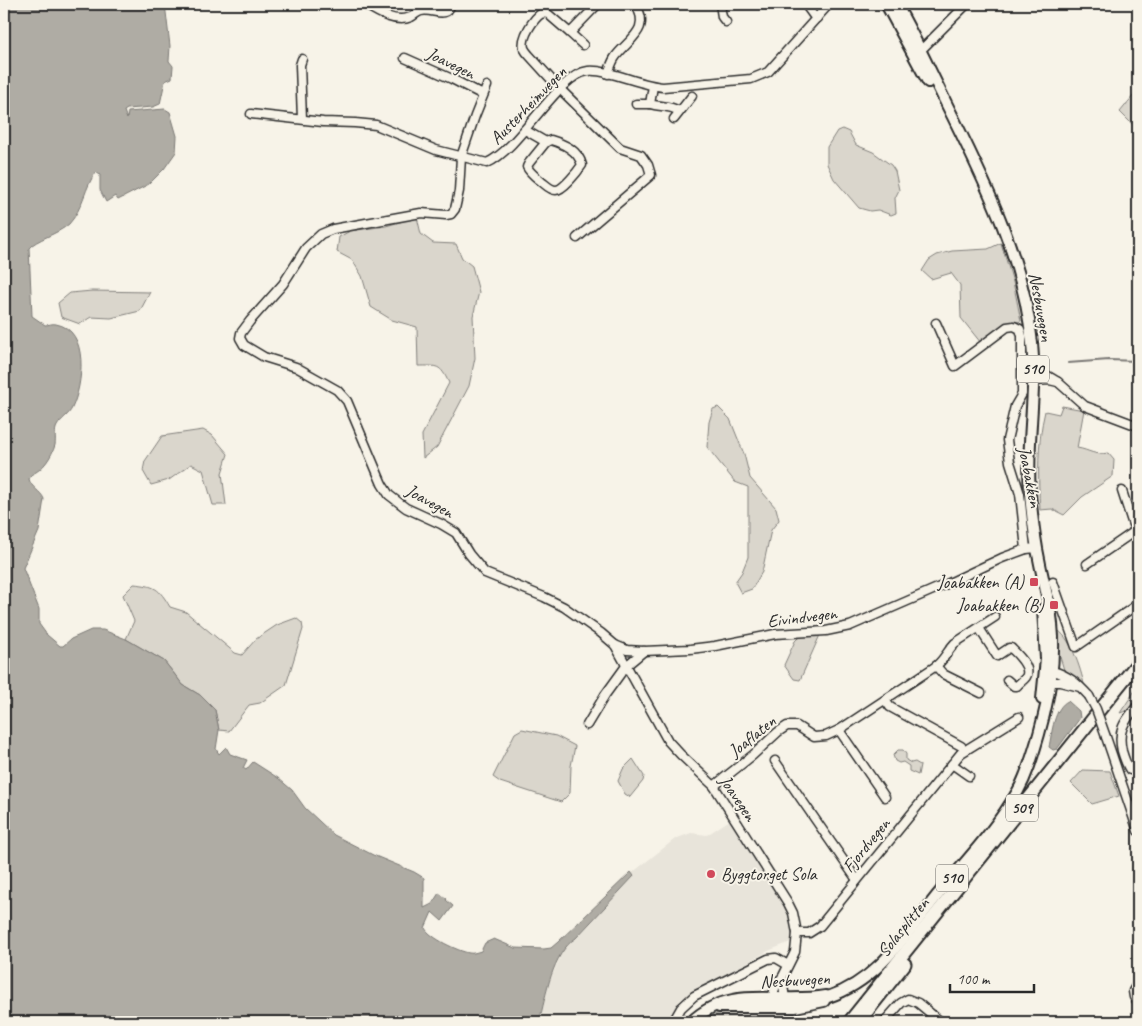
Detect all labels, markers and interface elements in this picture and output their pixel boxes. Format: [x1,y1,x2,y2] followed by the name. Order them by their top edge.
[422,41,480,84] street label: Joavegen
[485,61,571,149] street label: Austerheimvegen
[1024,271,1058,344] street label: Nesbuvegen
[1017,356,1049,382] road number: 510
[1013,444,1047,510] street label: Joabakken
[401,479,458,523] street label: Joavegen
[937,571,1025,593] place label: Joabakken (A)
[1028,576,1040,588] marker: Joabakken (A)
[956,594,1045,616] place label: Joabakken (B)
[1048,599,1060,611] marker: Joabakken (B)
[766,602,839,632] street label: Eivindvegen
[723,710,781,762] street label: Joaflaten
[714,770,762,826] street label: Joavegen
[1006,794,1038,821] road number: 509
[837,812,895,877] street label: Fjordvegen
[721,863,818,885] place label: Byggtorget Sola
[936,864,968,891] road number: 510
[705,868,717,880] marker: Byggtorget Sola
[872,892,934,961] street label: Solasplitten
[950,961,1033,993] scale bar
[760,967,831,993] street label: Nesbuvegen
[957,970,991,989] text: 100 m

